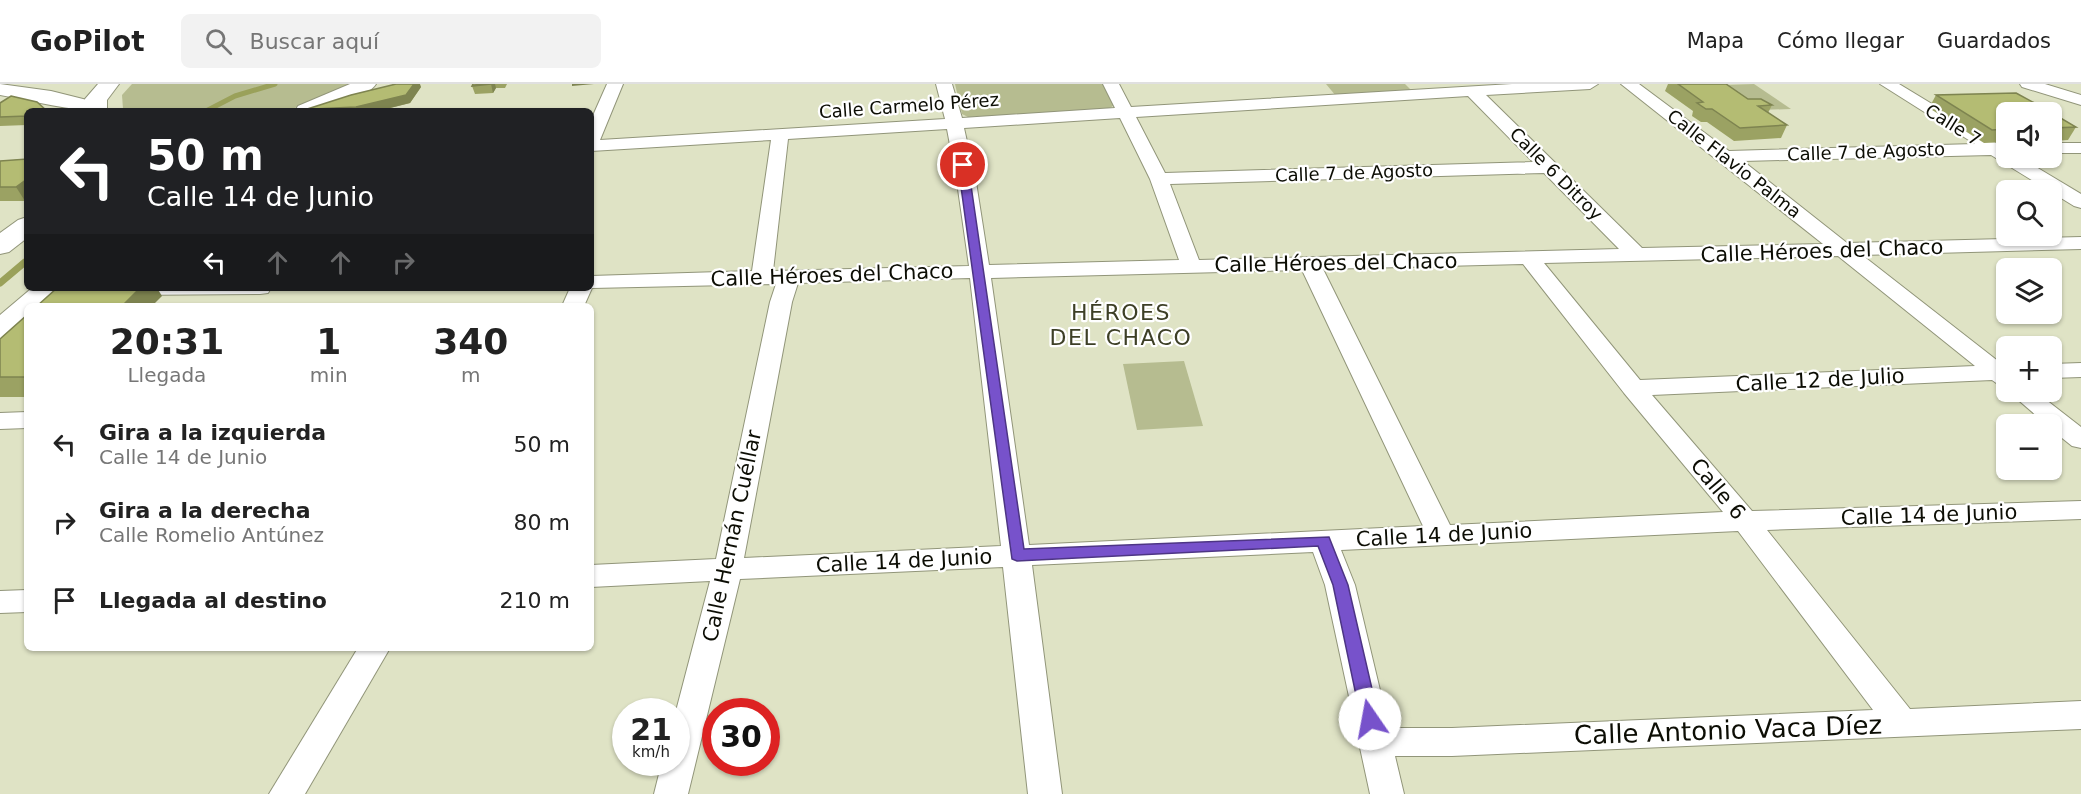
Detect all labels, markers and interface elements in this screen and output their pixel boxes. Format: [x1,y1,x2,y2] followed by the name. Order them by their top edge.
[181,14,601,68] search box
[30,25,145,58] text: GoPilot
[202,25,235,58] icon: search
[250,29,379,54] text: Buscar aquí
[1687,29,1744,53] text: Mapa
[1777,29,1904,53] text: Cómo llegar
[1937,29,2051,53] text: Guardados
[818,89,1000,122] street label: Calle Carmelo Pérez
[1921,99,1985,150] street label: Calle 7
[1996,102,2062,480] map controls
[1996,102,2062,168] button: sound
[1663,105,1805,222] street label: Calle Flavio Palma
[1506,123,1607,225] street label: Calle 6 Ditroy
[147,131,264,180] text: 50 m
[48,132,126,210] icon: left
[1787,138,1945,165] street label: Calle 7 de Agosto
[937,139,988,190] pin
[946,148,979,181] icon: arrive
[1275,159,1433,186] street label: Calle 7 de Agosto
[1996,180,2062,246] button: search
[147,181,374,212] text: Calle 14 de Junio
[1700,235,1944,267] street label: Calle Héroes del Chaco
[198,246,231,279] icon: left
[261,246,294,279] icon: ahead
[324,246,357,279] icon: ahead
[387,246,420,279] icon: right
[1214,249,1458,277] street label: Calle Héroes del Chaco
[1996,258,2062,324] button: layers
[710,259,954,291] street label: Calle Héroes del Chaco
[1050,300,1192,350] district label: HÉROES DEL CHACO
[110,321,224,362] text: 20:31
[316,321,341,362] text: 1
[433,321,508,362] text: 340
[1996,336,2062,402] button: +
[127,363,206,387] text: Llegada
[310,363,348,387] text: min
[461,363,481,387] text: m
[1735,364,1905,396] street label: Calle 12 de Julio
[1996,414,2062,480] button: −
[99,420,326,445] text: Gira a la izquierda
[48,428,81,461] icon: left
[698,428,766,644] street label: Calle Hernán Cuéllar
[514,432,570,457] text: 50 m
[99,445,267,469] text: Calle 14 de Junio
[1686,454,1750,524] street label: Calle 6
[99,498,311,523] text: Gira a la derecha
[1840,500,2018,530] street label: Calle 14 de Junio
[48,506,81,539] icon: right
[514,510,570,535] text: 80 m
[1355,518,1533,552] street label: Calle 14 de Junio
[99,523,324,547] text: Calle Romelio Antúnez
[815,544,993,578] street label: Calle 14 de Junio
[48,584,81,617] icon: arrive
[99,588,327,613] text: Llegada al destino
[500,588,570,613] text: 210 m
[1338,687,1402,751] position arrow
[702,698,780,776] speed limit sign: 30
[1574,710,1882,750] street label: Calle Antonio Vaca Díez
[630,712,672,747] text: 21
[632,743,670,761] text: km/h

